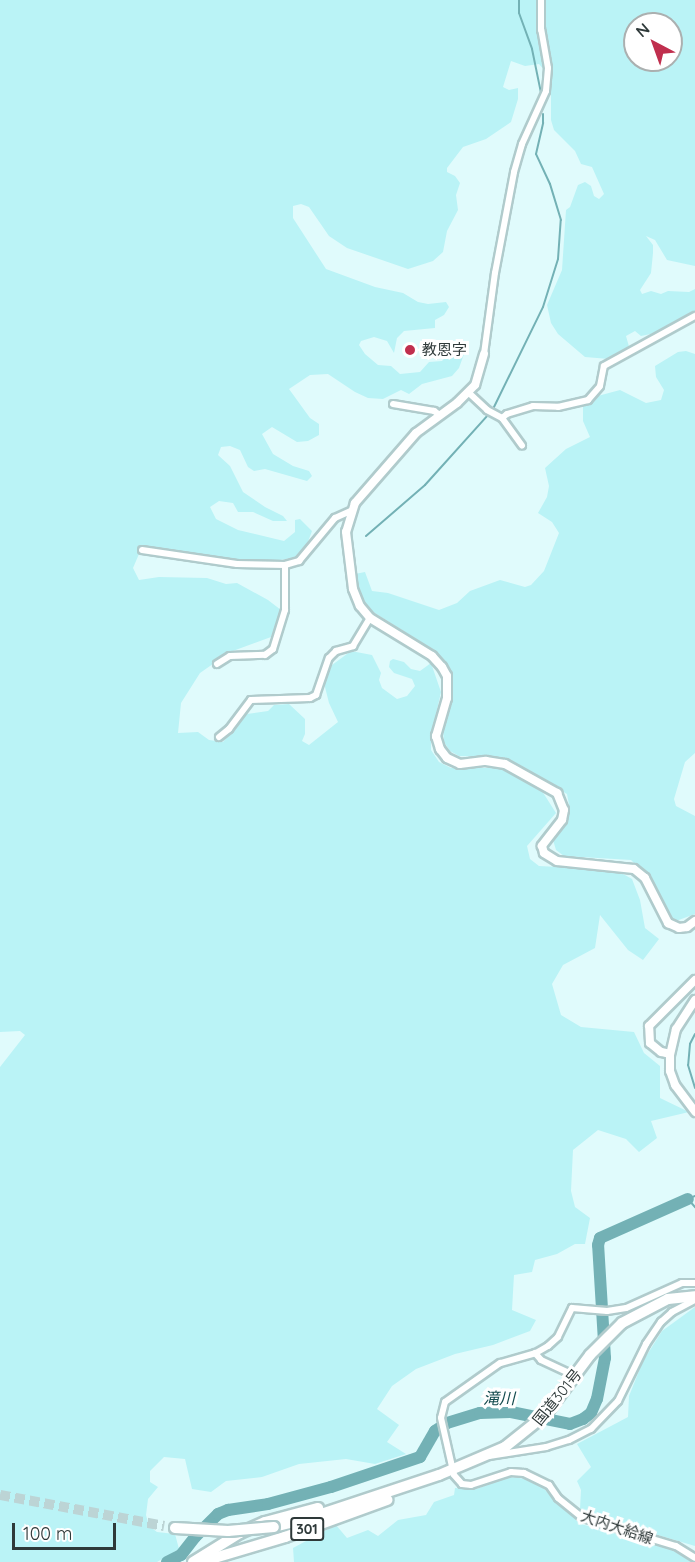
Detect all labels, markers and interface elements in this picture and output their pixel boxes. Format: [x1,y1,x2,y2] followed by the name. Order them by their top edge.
[623,12,683,72] north arrow
[631,19,653,41] text: N
[422,341,467,359] place label: 教恩字
[403,343,417,357] marker: 教恩字
[529,1365,585,1429] street label: 国道301号
[483,1388,515,1408] water label: 滝川
[579,1506,655,1548] street label: 大内大給線
[15,1511,118,1549] scale bar
[289,1518,325,1540] road number: 301
[23,1522,72,1545] text: 100 m

